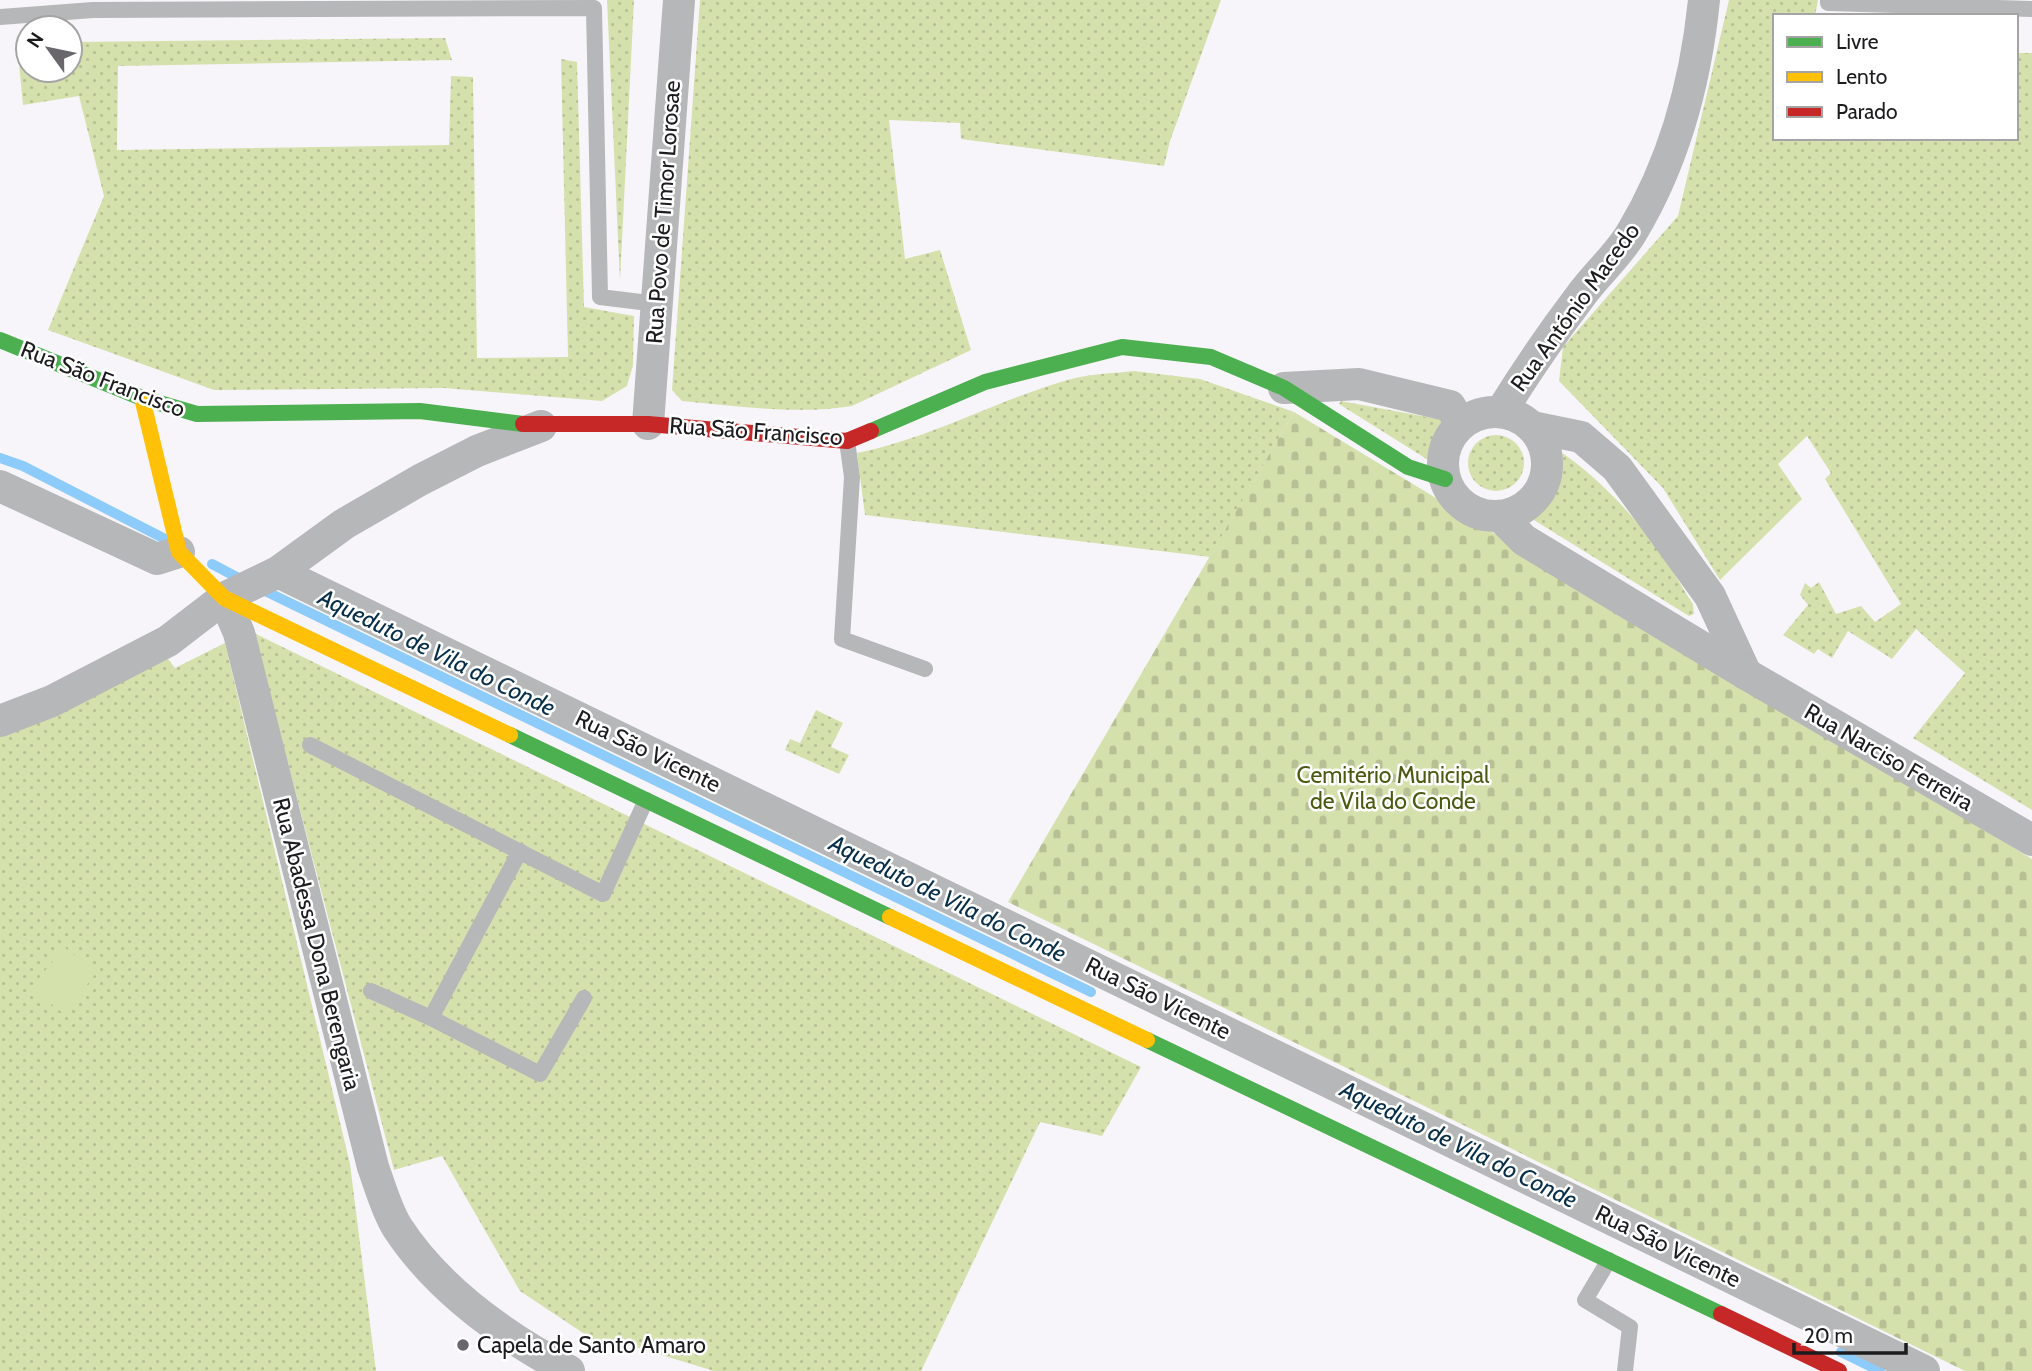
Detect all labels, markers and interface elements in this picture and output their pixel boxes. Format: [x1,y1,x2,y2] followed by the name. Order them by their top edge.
[14,14,84,84] north arrow
[1773,14,2018,140] legend
[22,28,48,52] text: N
[1836,29,1879,54] text: Livre
[1836,64,1887,89] text: Lento
[640,79,686,345] street label: Rua Povo de Timor Lorosae
[1836,99,1898,124] text: Parado
[1504,217,1646,397] street label: Rua António Macedo
[17,335,189,423] street label: Rua São Francisco
[668,411,844,451] street label: Rua São Francisco
[313,582,560,722] water label: Aqueduto de Vila do Conde
[1800,697,1978,817] street label: Rua Narciso Ferreira
[571,704,725,798] street label: Rua São Vicente
[1297,761,1490,815] park label: Cemitério Municipal de Vila do Conde
[267,795,367,1093] street label: Rua Abadessa Dona Berengaria
[824,828,1071,968] water label: Aqueduto de Vila do Conde
[1081,951,1235,1045] street label: Rua São Vicente
[1335,1074,1582,1214] water label: Aqueduto de Vila do Conde
[1591,1199,1745,1293] street label: Rua São Vicente
[1794,1312,1906,1356] scale bar
[1804,1323,1853,1348] text: 20 m
[477,1331,706,1359] place label: Capela de Santo Amaro
[455,1337,471,1353] marker: Capela de Santo Amaro

